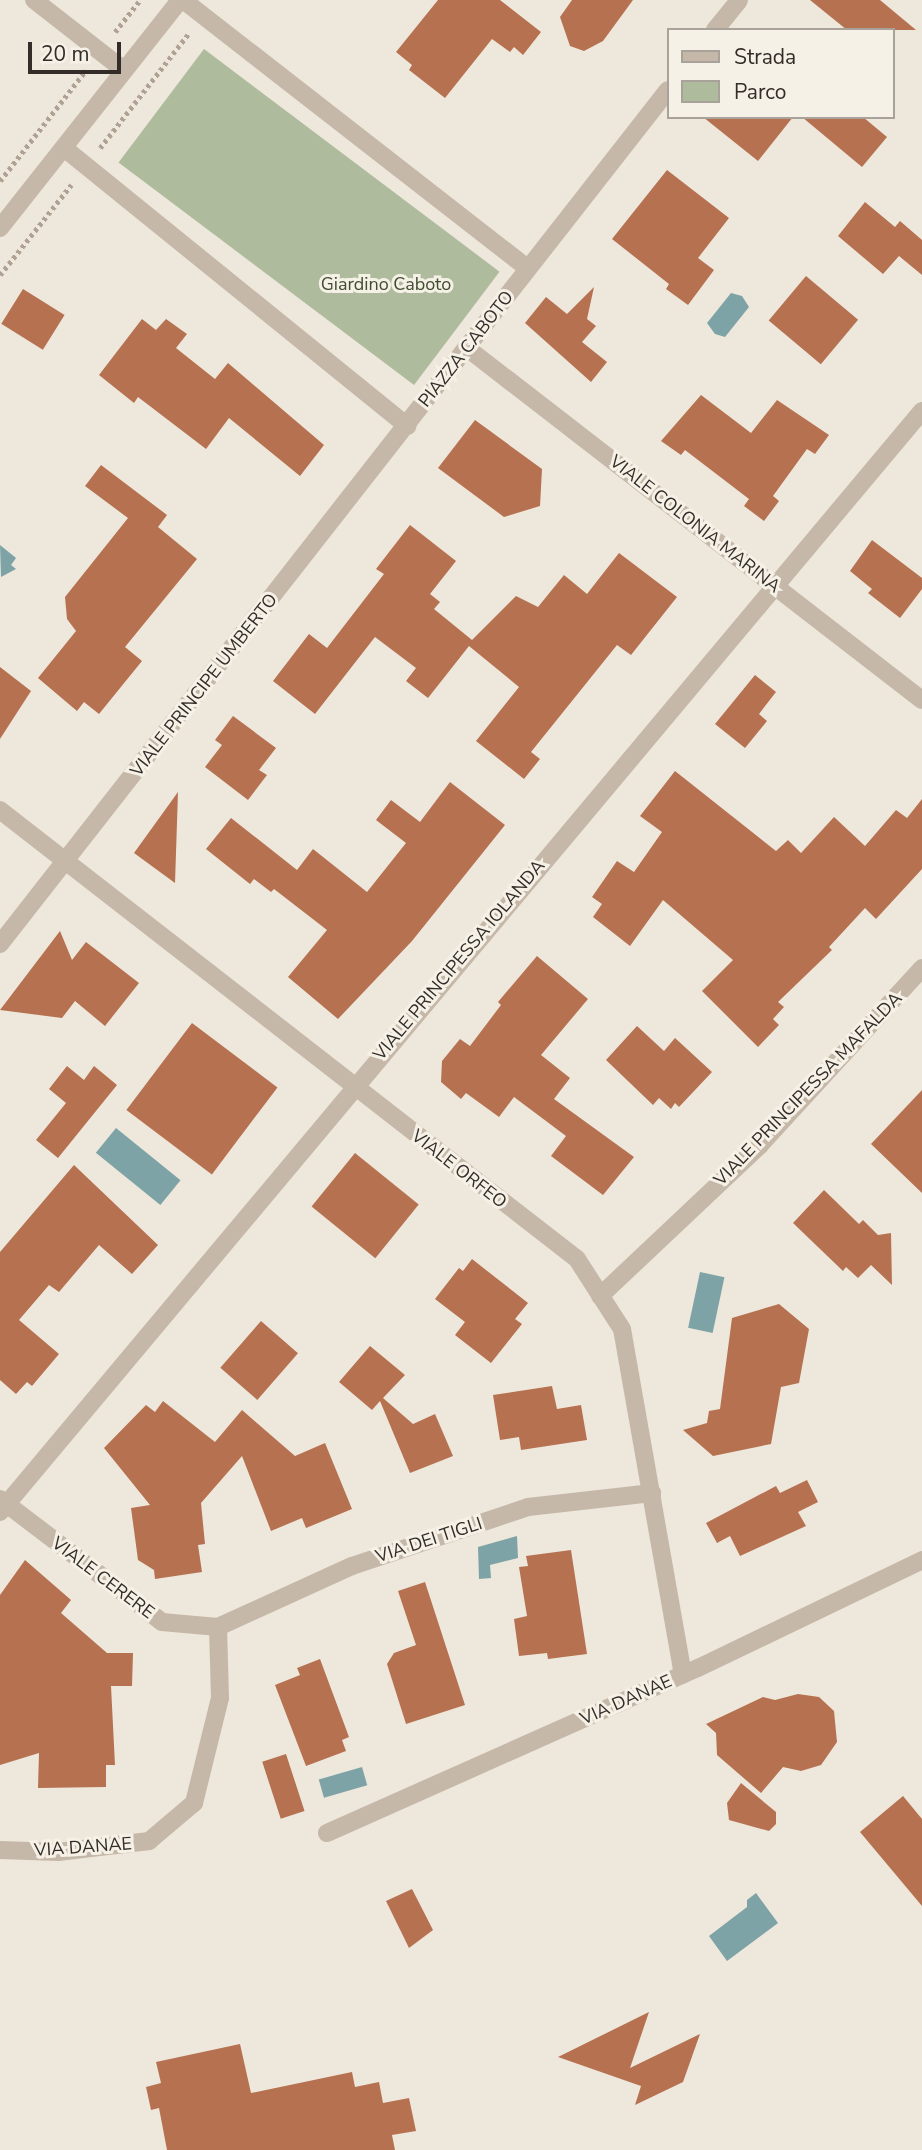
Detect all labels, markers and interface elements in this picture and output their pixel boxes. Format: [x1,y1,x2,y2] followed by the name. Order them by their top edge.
[32,28,124,72] scale bar
[666,28,894,119] legend
[41,40,90,68] text: 20 m
[734,43,796,71] text: Strada
[734,78,787,106] text: Parco
[321,273,451,295] park label: Giardino Caboto
[414,287,518,411] street label: PIAZZA CABOTO
[605,451,785,597] street label: VIALE COLONIA MARINA
[126,589,282,781] street label: VIALE PRINCIPE UMBERTO
[369,855,549,1065] street label: VIALE PRINCIPESSA IOLANDA
[710,988,906,1190] street label: VIALE PRINCIPESSA MAFALDA
[407,1125,511,1213] street label: VIALE ORFEO
[373,1513,485,1567] street label: VIA DEI TIGLI
[48,1532,158,1624] street label: VIALE CERERE
[577,1670,675,1730] street label: VIA DANAE
[33,1833,133,1861] street label: VIA DANAE

